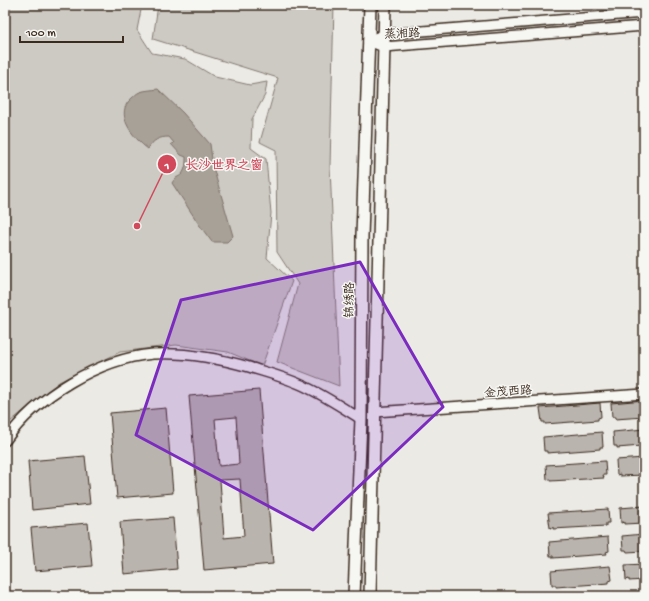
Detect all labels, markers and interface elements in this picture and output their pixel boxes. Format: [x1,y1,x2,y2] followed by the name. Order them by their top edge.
[20,18,123,44] scale bar
[384,26,420,43] street label: 蒸湘路
[25,27,56,41] text: 100 m
[157,152,271,177] callout: 长沙世界之窗
[185,158,263,174] text: 长沙世界之窗
[164,160,170,174] text: 1
[343,282,358,318] street label: 锦绣路
[484,383,533,402] street label: 金茂西路

